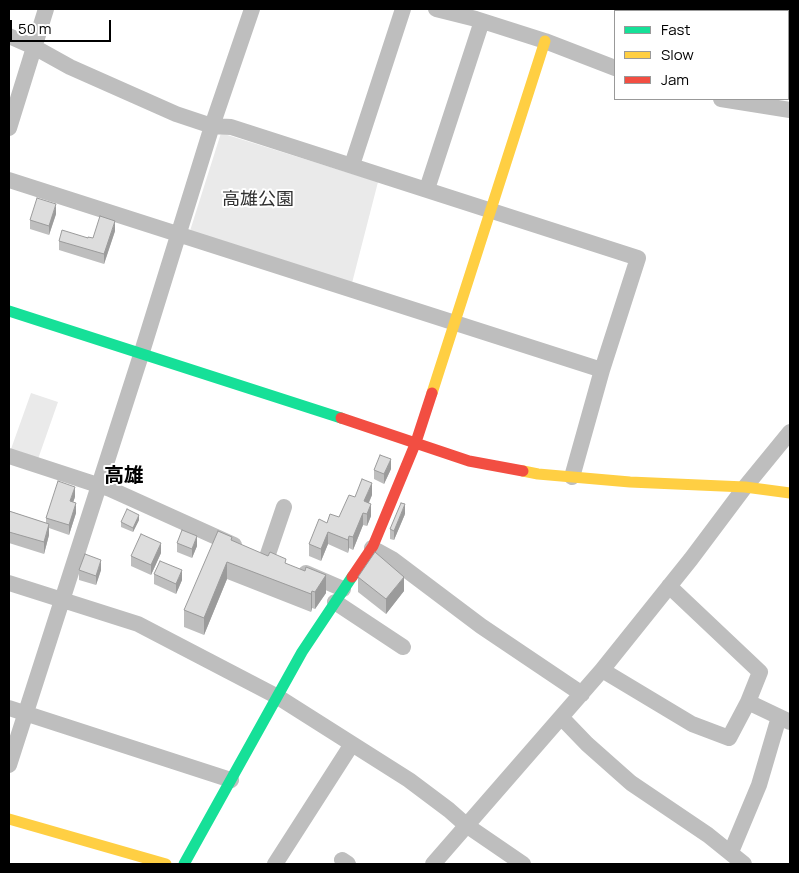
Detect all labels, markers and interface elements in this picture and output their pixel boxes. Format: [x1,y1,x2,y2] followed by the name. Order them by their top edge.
[12,10,114,42] scale bar
[614,10,789,100] legend
[18,18,52,39] text: 50 m
[661,19,690,40] text: Fast
[661,44,694,65] text: Slow
[661,69,689,90] text: Jam
[222,189,294,211] park label: 高雄公園
[104,464,144,488] district label: 高雄

